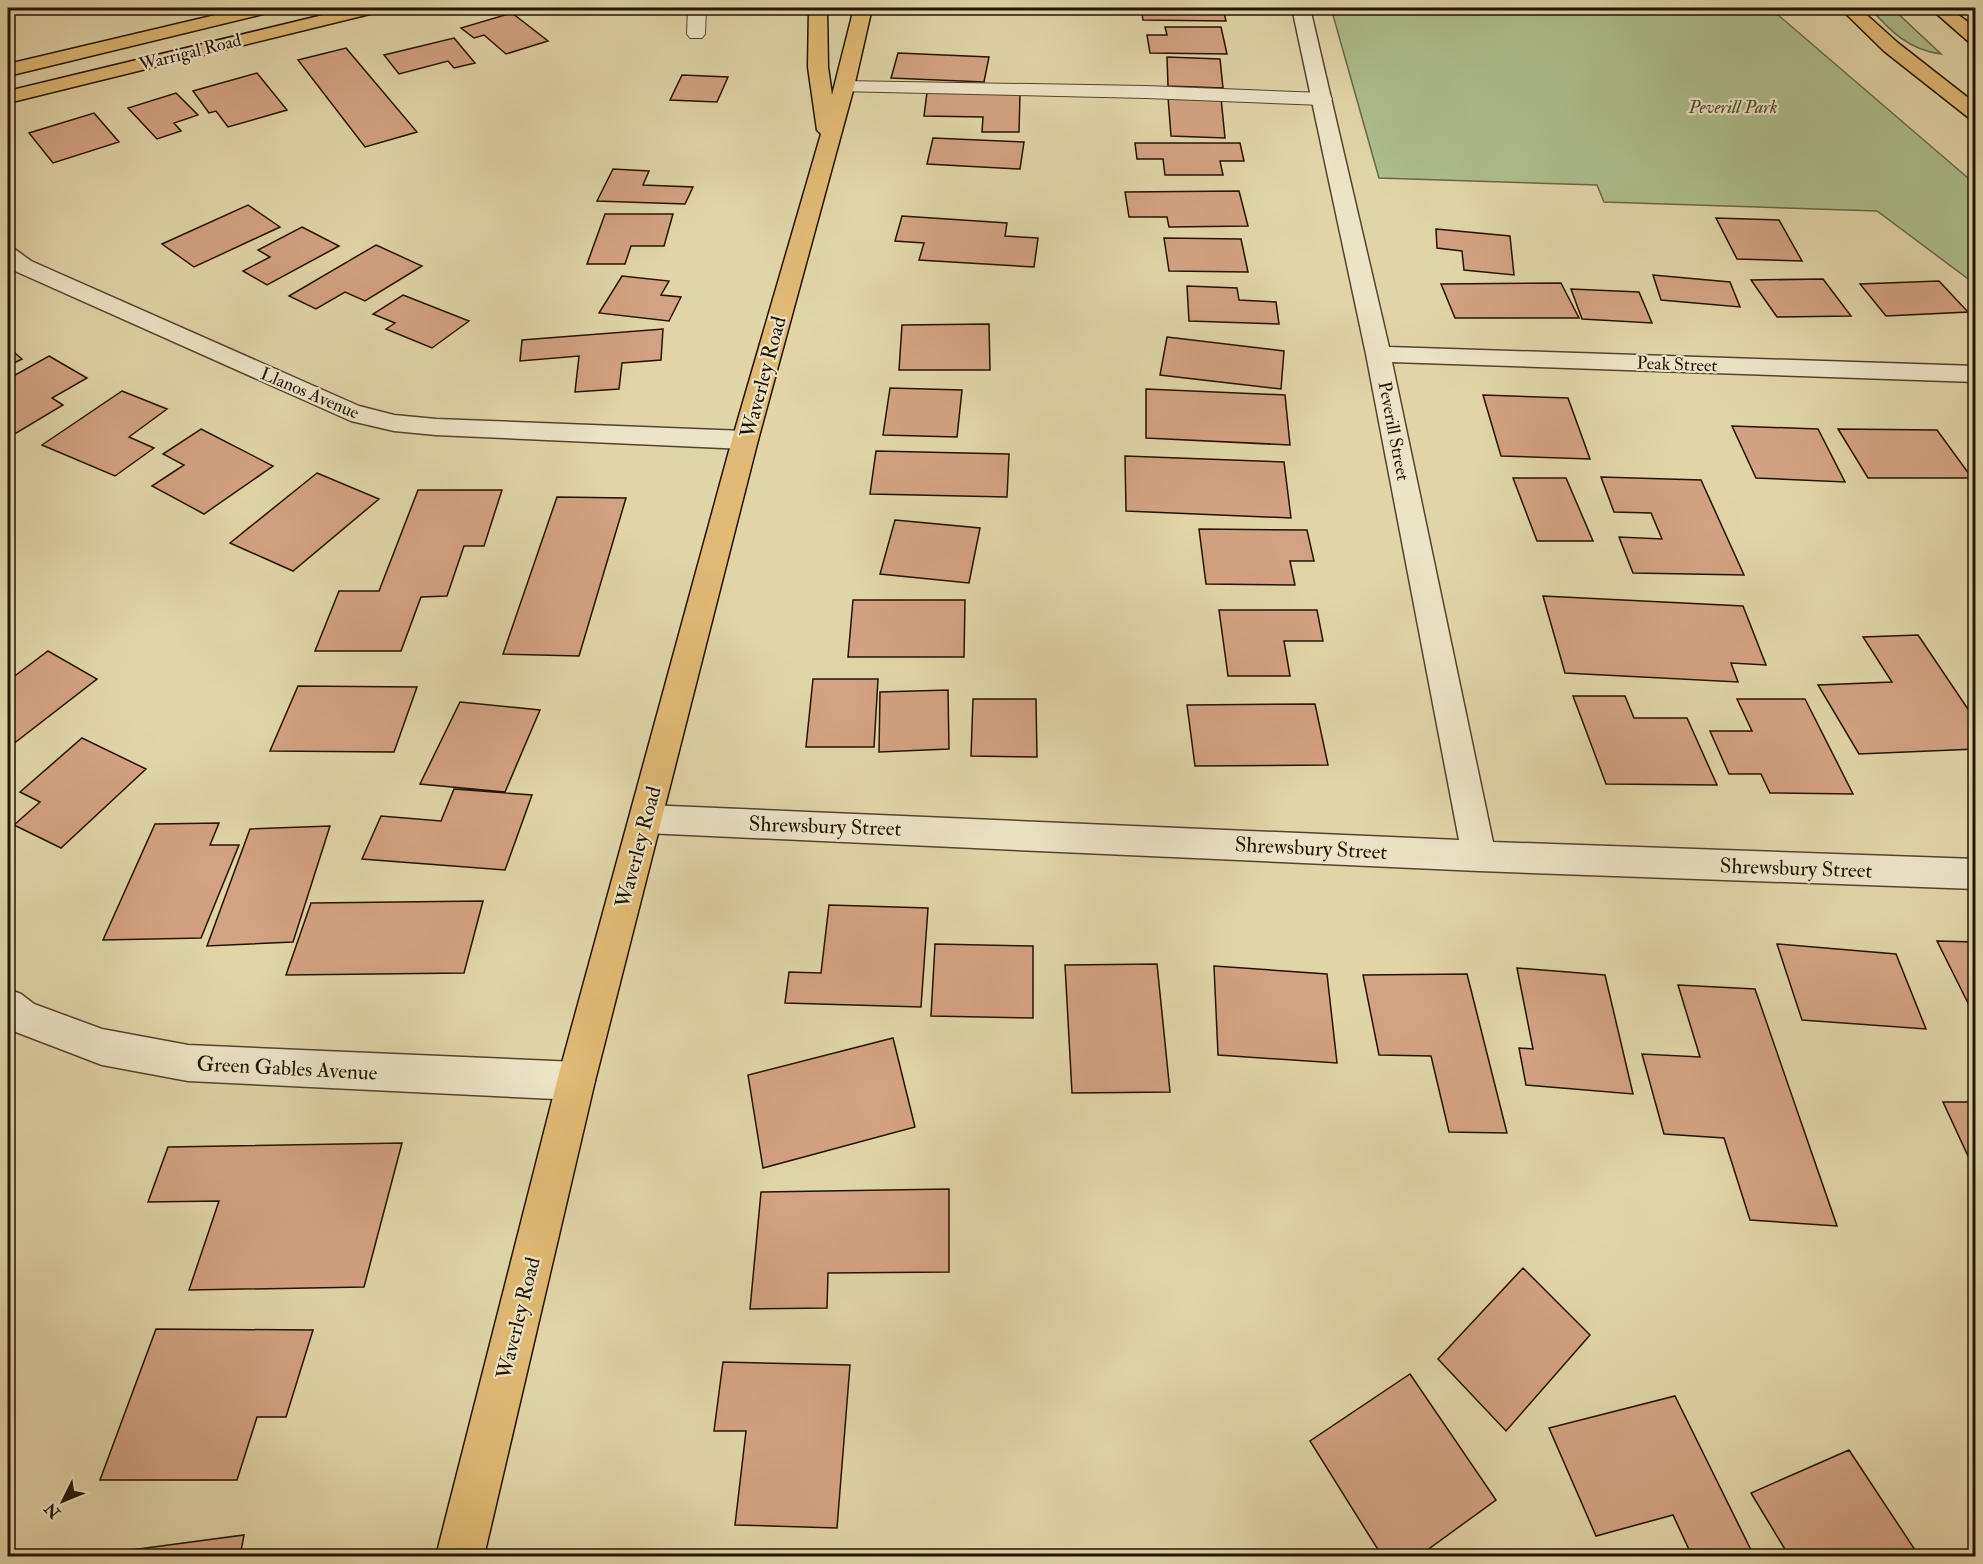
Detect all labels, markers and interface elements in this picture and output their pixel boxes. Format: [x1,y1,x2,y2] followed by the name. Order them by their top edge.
[136,29,244,77] street label: Warrigal Road
[1688,96,1777,119] park label: Peverill Park
[734,313,793,442] street label: Waverley Road
[1636,352,1718,377] street label: Peak Street
[257,362,363,425] street label: Llanos Avenue
[1373,380,1414,483] street label: Peverill Street
[609,783,668,912] street label: Waverley Road
[748,810,902,843] street label: Shrewsbury Street
[1234,831,1388,866] street label: Shrewsbury Street
[1719,852,1873,885] street label: Shrewsbury Street
[196,1050,378,1087] street label: Green Gables Avenue
[490,1254,547,1383] street label: Waverley Road
[33,1471,93,1531] north arrow
[40,1498,66,1523] text: N

